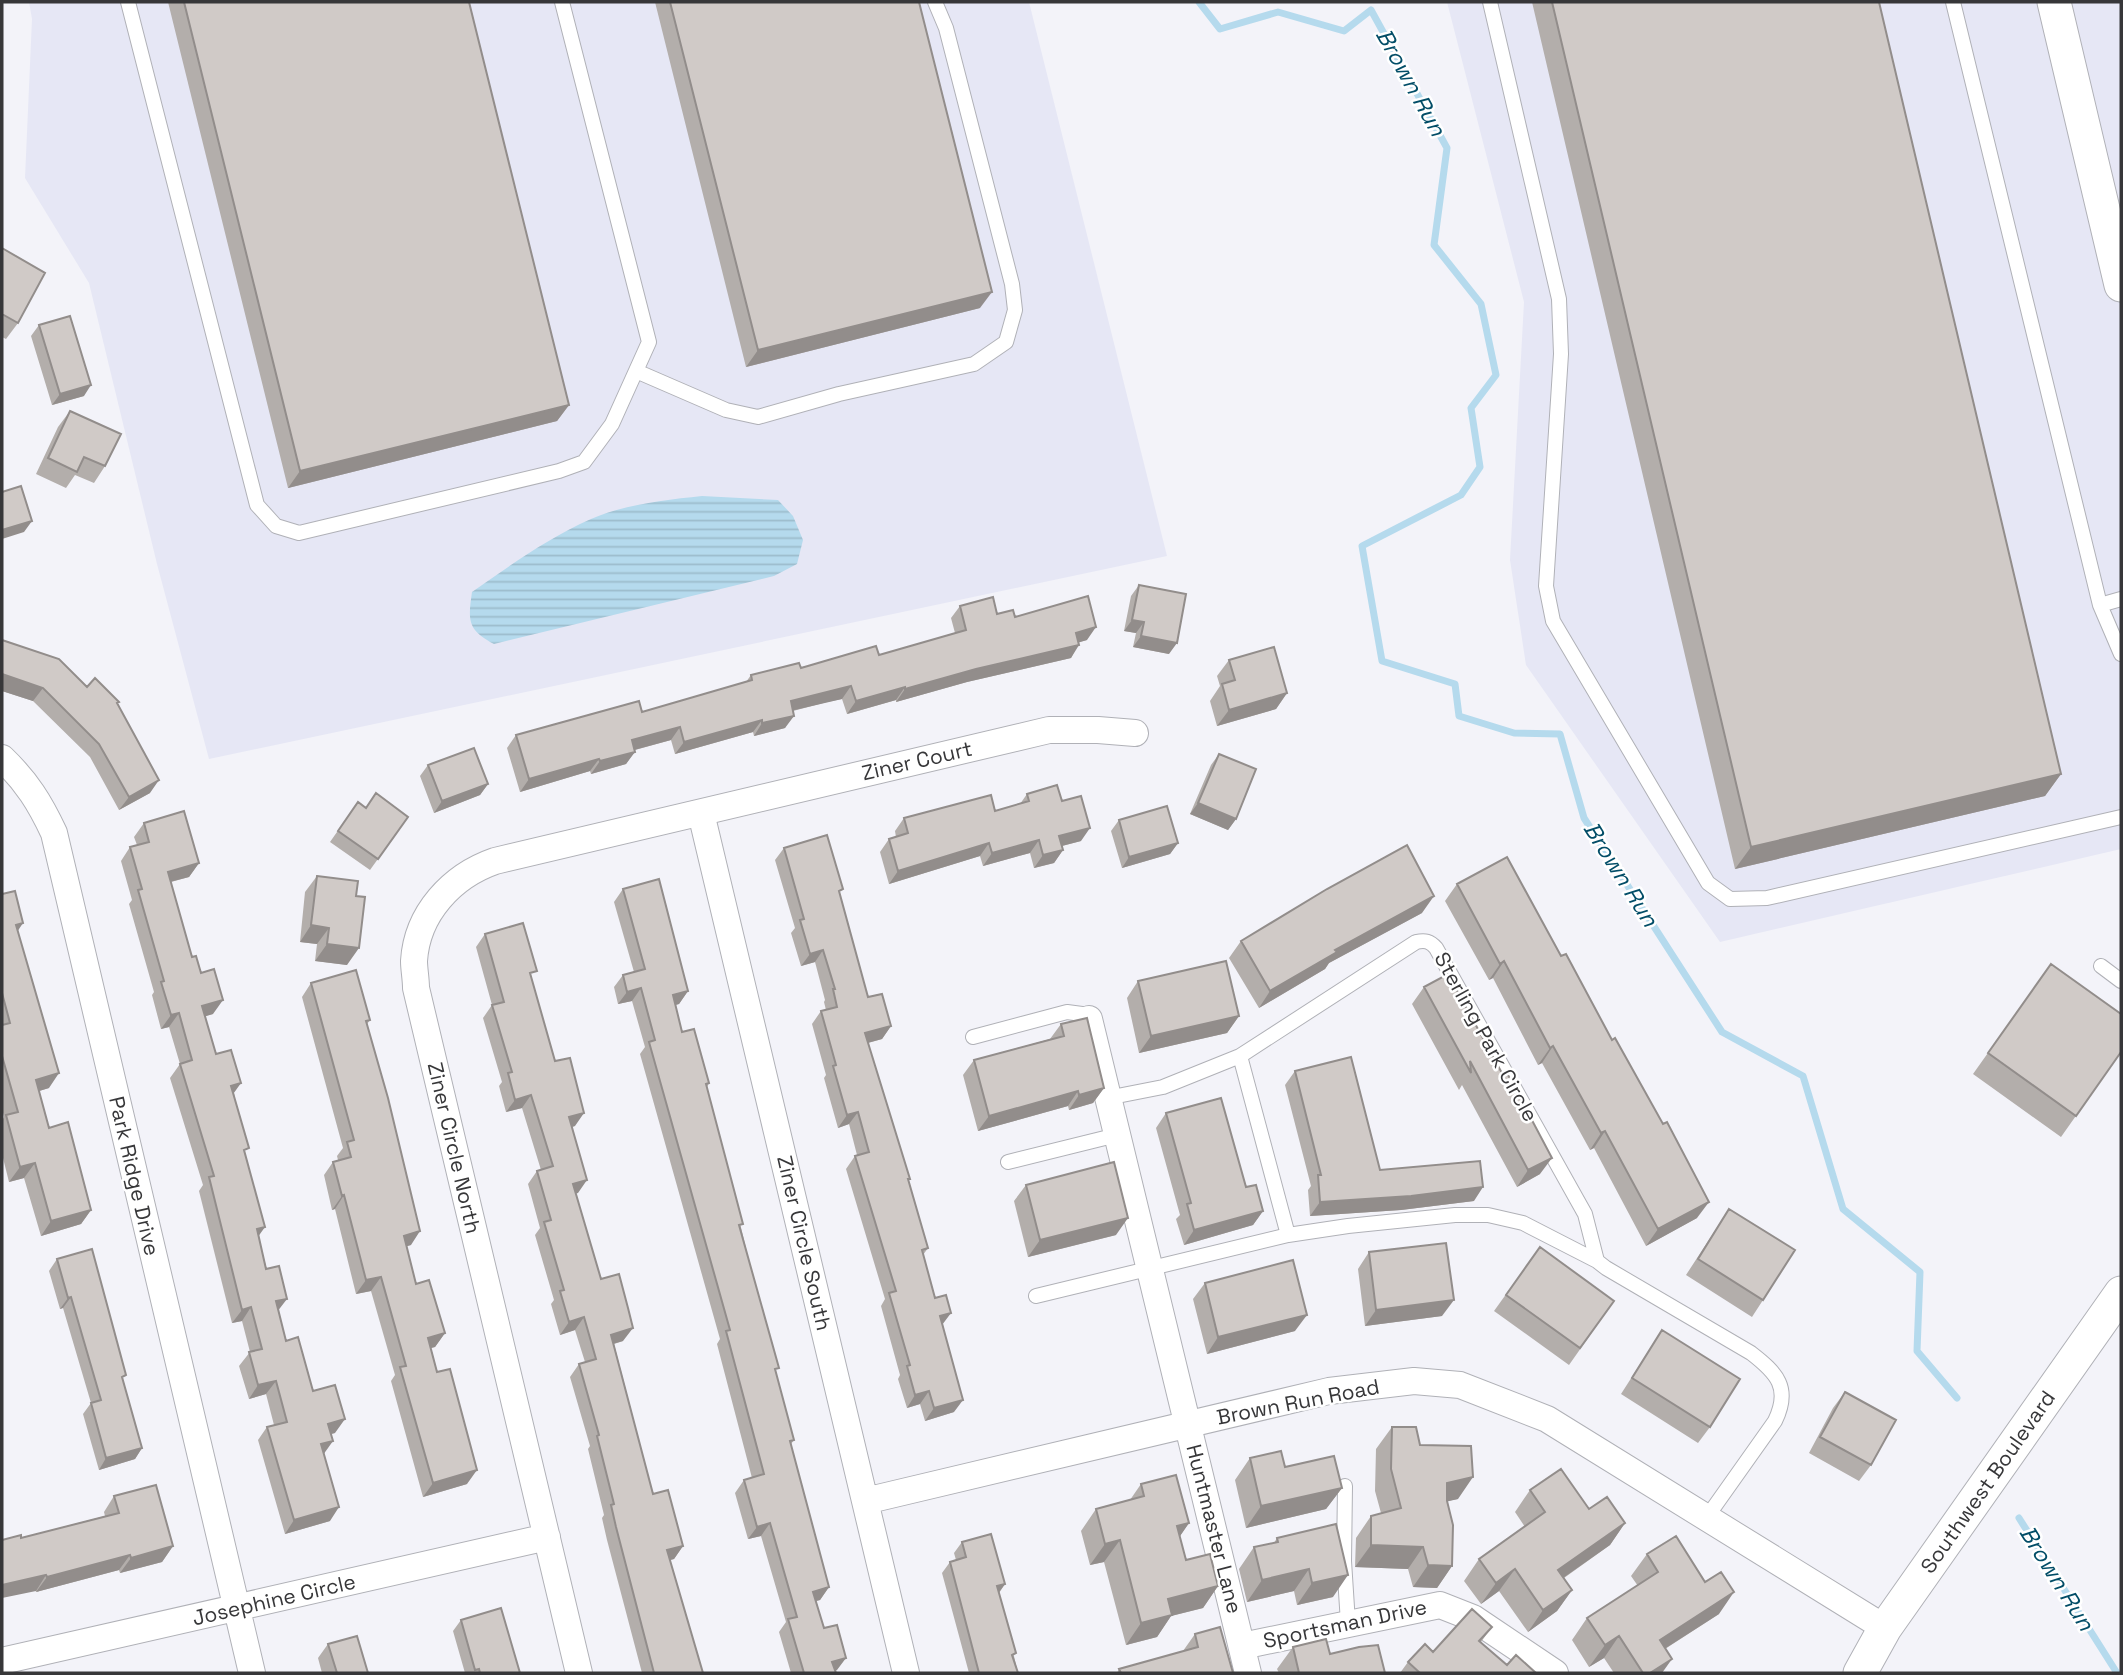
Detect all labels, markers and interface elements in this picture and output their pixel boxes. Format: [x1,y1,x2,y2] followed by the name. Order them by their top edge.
[1369,23,1453,142] water label: Brown Run
[859,735,975,786] street label: Ziner Court
[1577,816,1666,933] water label: Brown Run
[1429,947,1544,1126] street label: Sterling Park Circle
[422,1060,487,1236] street label: Ziner Circle North
[103,1094,166,1258] street label: Park Ridge Drive
[771,1153,838,1333] street label: Ziner Circle South
[1214,1372,1382,1431] street label: Brown Run Road
[1914,1385,2061,1578] street label: Southwest Boulevard
[1180,1441,1249,1616] street label: Huntmaster Lane
[2013,1520,2102,1637] water label: Brown Run
[190,1568,358,1631] street label: Josephine Circle
[1261,1593,1429,1654] street label: Sportsman Drive

